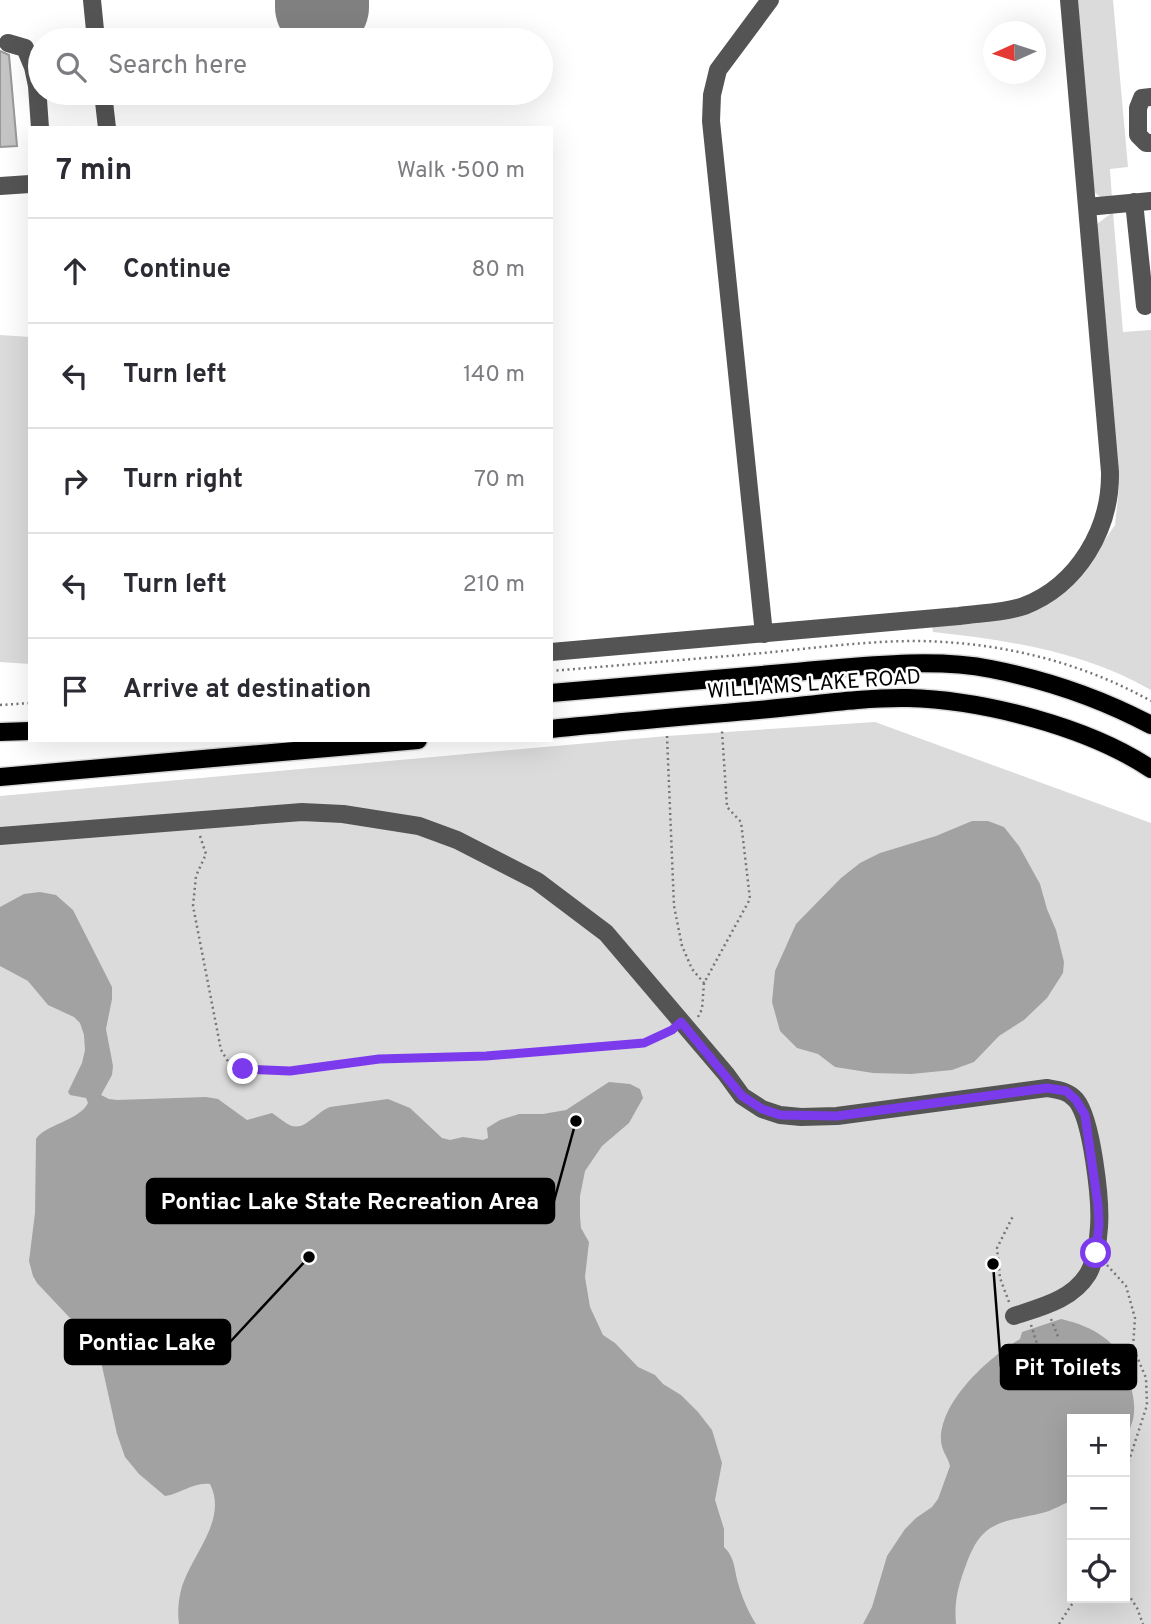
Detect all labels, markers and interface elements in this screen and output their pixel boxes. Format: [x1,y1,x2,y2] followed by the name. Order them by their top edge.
[983,21,1046,84] north arrow
[28,28,553,105] search box
[52,48,90,86] icon: search
[108,50,247,83] text: Search here
[56,153,132,190] text: 7 min
[397,157,525,186] text: Walk · 500 m
[56,252,94,290] icon: ahead
[123,254,231,287] text: Continue
[472,256,525,285] text: 80 m
[56,357,94,395] icon: left
[123,359,227,392] text: Turn left
[463,361,525,390] text: 140 m
[56,462,94,500] icon: right
[123,464,243,497] text: Turn right
[474,466,525,495] text: 70 m
[56,567,94,605] icon: left
[123,569,227,602] text: Turn left
[463,571,525,600] text: 210 m
[706,664,922,706] street label: WILLIAMS LAKE ROAD
[56,672,94,710] icon: arrive
[123,674,371,707] text: Arrive at destination
[227,1053,258,1084] route end
[147,1179,554,1223] callout: Pontiac Lake State Recreation Area
[161,1189,539,1218] text: Pontiac Lake State Recreation Area
[1080,1237,1111,1268] route start
[65,1320,230,1364] callout: Pontiac Lake
[78,1330,216,1359] text: Pontiac Lake
[1001,1345,1136,1389] callout: Pit Toilets
[1015,1355,1121,1384] text: Pit Toilets
[1067,1414,1130,1603] map controls
[1067,1414,1130,1477] button: +
[1067,1477,1130,1540] button: −
[1067,1540,1130,1603] button: locate

